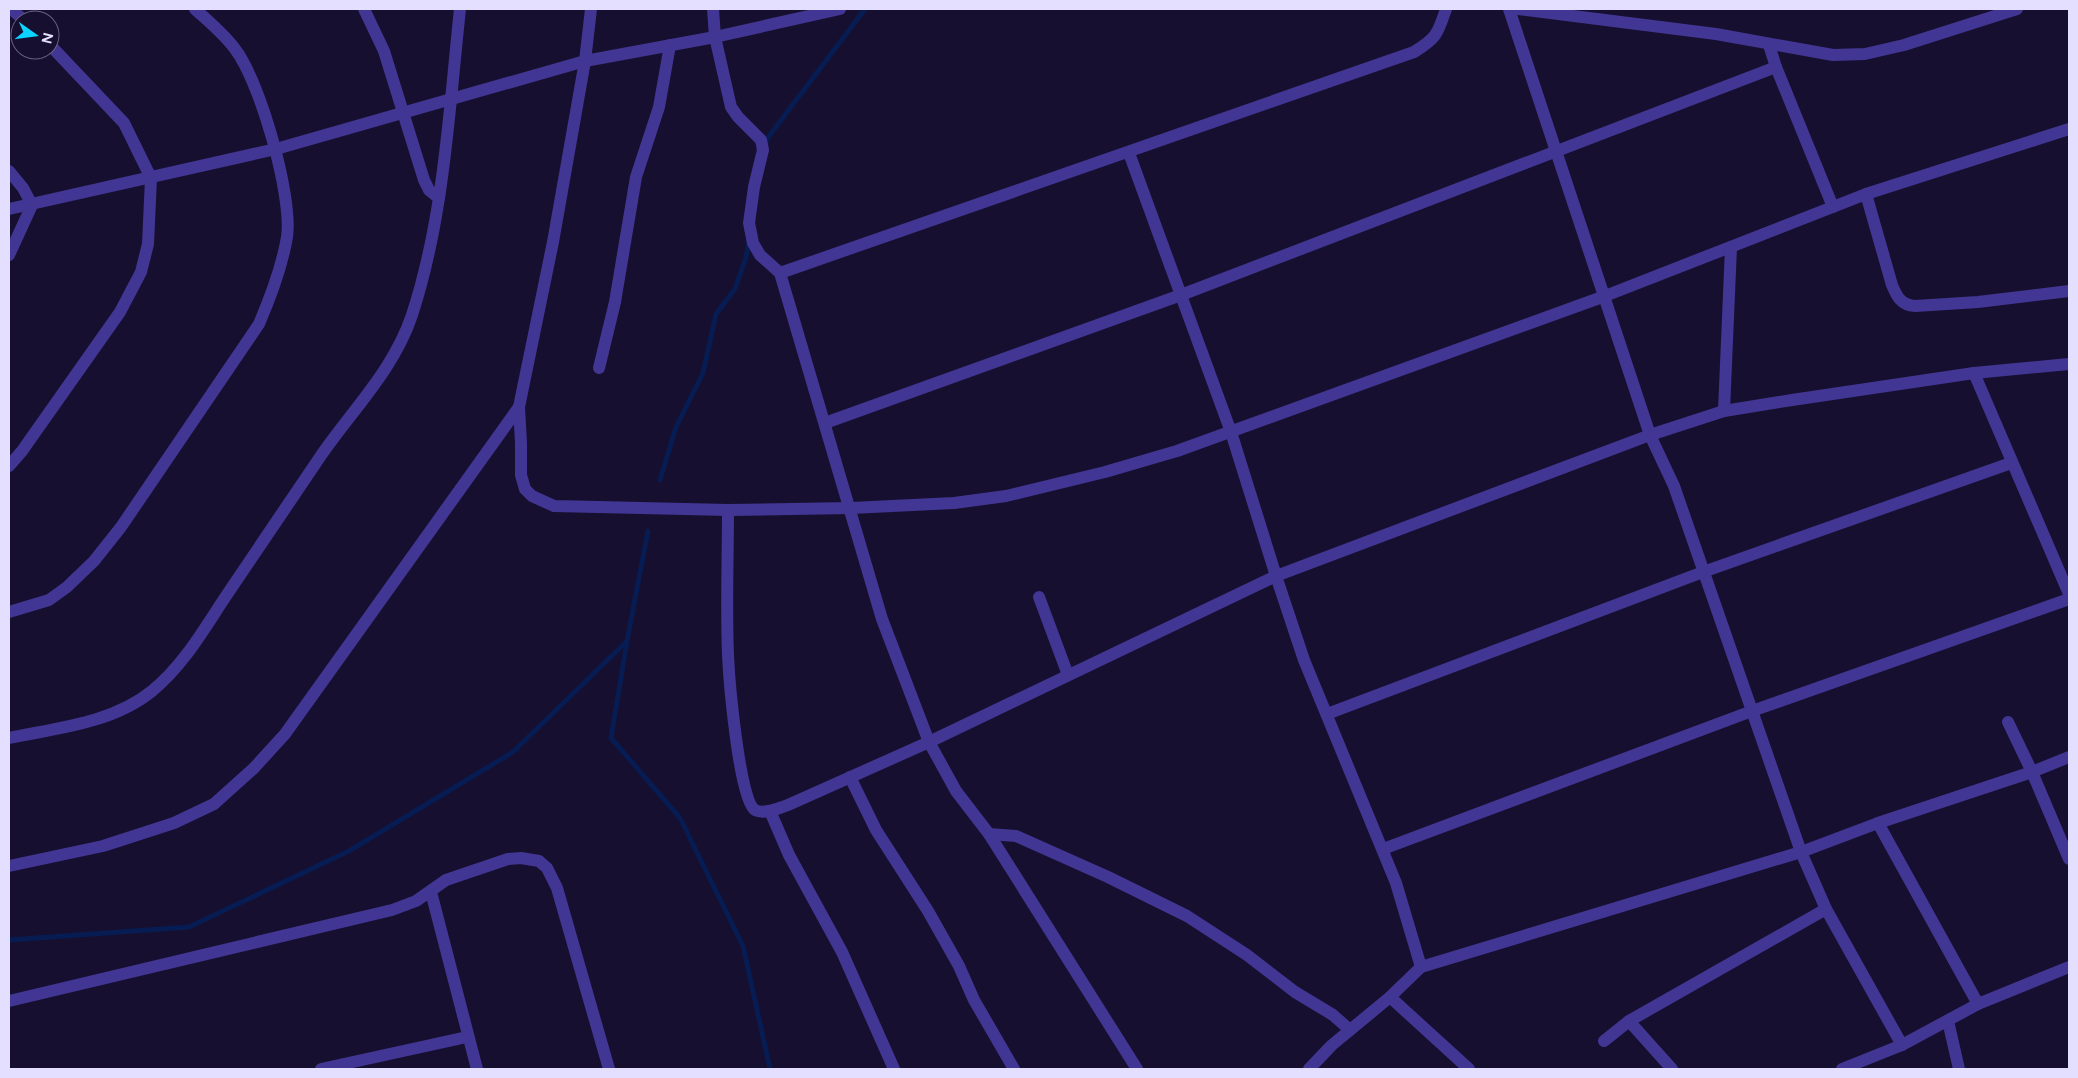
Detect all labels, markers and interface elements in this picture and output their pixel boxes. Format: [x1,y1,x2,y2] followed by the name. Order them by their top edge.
[10,10,60,60] north arrow
[38,31,57,45] text: N

